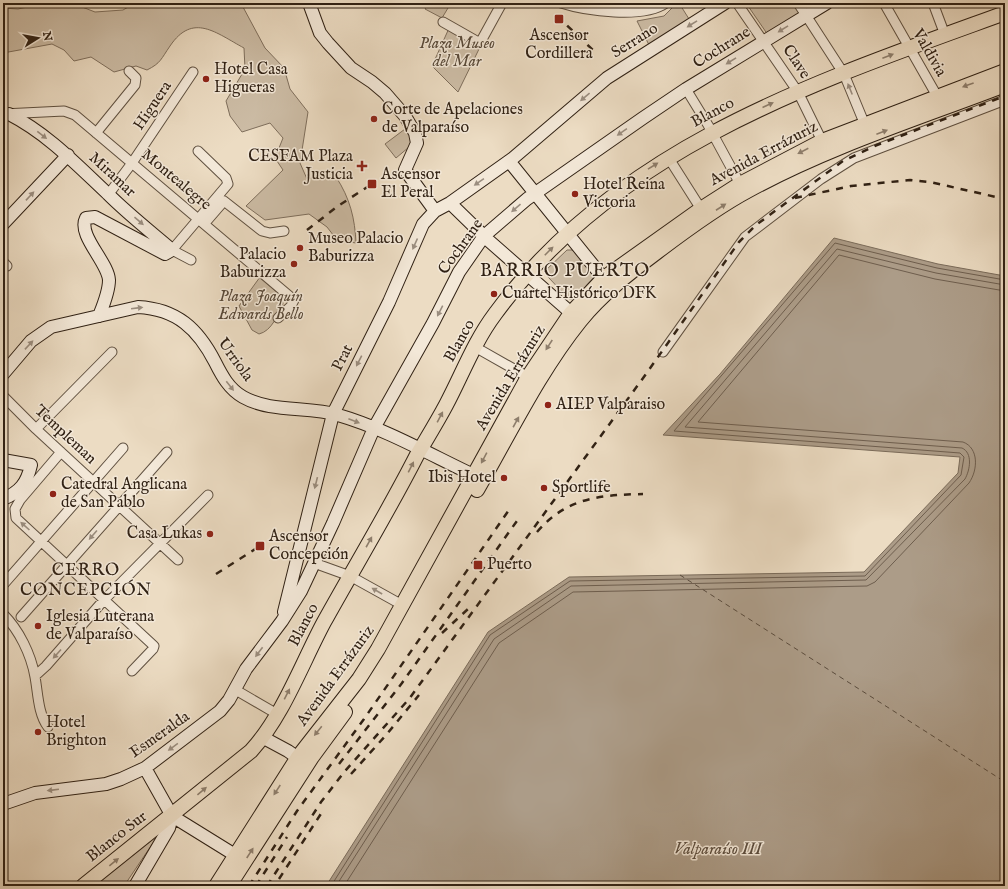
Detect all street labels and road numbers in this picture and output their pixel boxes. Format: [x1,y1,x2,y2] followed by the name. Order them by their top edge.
[608,19,662,63] street label: Serrano
[690,23,754,73] street label: Cochrane
[907,25,951,80] street label: Valdivia
[778,41,814,83] street label: Clave
[129,77,177,134] street label: Higuera
[688,93,738,133] street label: Blanco
[706,117,821,191] street label: Avenida Errázuriz
[137,145,215,215] street label: Montealegre
[84,148,140,202] street label: Miramar
[434,215,488,279] street label: Cochrane
[440,316,480,366] street label: Blanco
[471,322,550,435] street label: Avenida Errázuriz
[213,334,258,386] street label: Urriola
[328,341,358,375] street label: Prat
[30,401,101,469] street label: Templeman
[284,600,324,650] street label: Blanco
[292,622,379,731] street label: Avenida Errázuriz
[126,707,194,763] street label: Esmeralda
[83,807,152,867] street label: Blanco Sur

